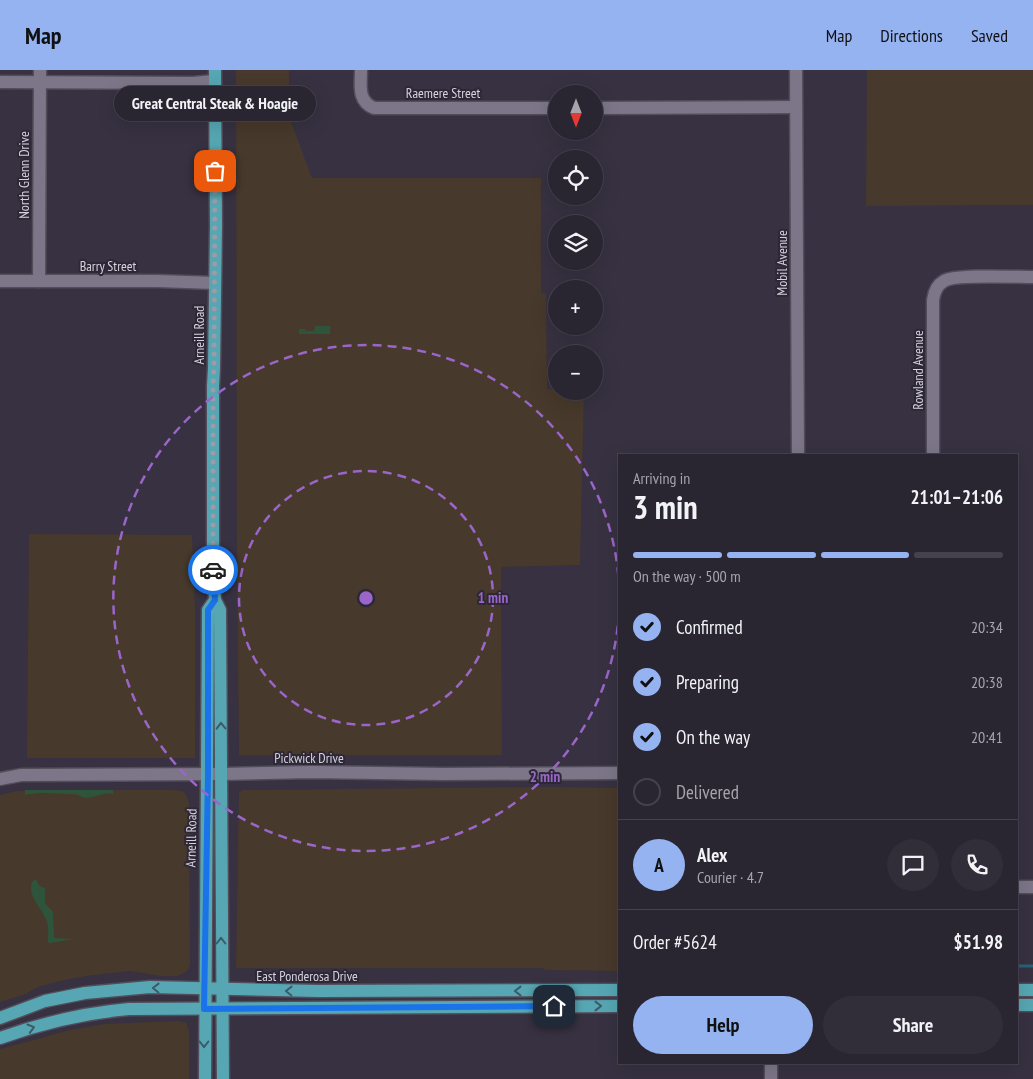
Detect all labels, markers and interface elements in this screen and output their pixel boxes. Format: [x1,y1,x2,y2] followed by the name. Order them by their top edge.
[25,20,62,51] text: Map
[826,24,852,47] text: Map
[880,24,943,47] text: Directions
[971,24,1008,47] text: Saved
[406,84,480,102] street label: Raemere Street
[548,85,602,140] north arrow
[548,85,603,400] map controls
[114,86,316,121] callout: Great Central Steak & Hoagie
[132,93,298,113] text: Great Central Steak & Hoagie
[15,131,33,219] street label: North Glenn Drive
[194,150,236,192] pin
[548,150,603,205] button: locate
[201,157,229,185] icon: bag
[548,215,603,270] button: layers
[773,230,791,296] street label: Mobil Avenue
[80,257,136,275] street label: Barry Street
[548,280,603,335] button: +
[190,306,208,364] street label: Arneill Road
[909,330,927,410] street label: Rowland Avenue
[548,345,603,400] button: −
[633,468,690,488] text: Arriving in
[910,485,1003,509] text: 21:01–21:06
[633,486,698,528] text: 3 min
[188,545,238,595] courier
[199,556,227,584] icon: car
[633,566,741,586] text: On the way · 500 m
[478,588,508,607] text: 1 min
[357,589,375,607] centre of rings
[633,613,661,641] icon: check
[676,615,743,639] text: Confirmed
[971,617,1003,637] text: 20:34
[633,668,661,696] icon: check
[676,670,739,694] text: Preparing
[971,672,1003,692] text: 20:38
[215,721,226,729] one-way arrow
[633,723,661,751] icon: check
[676,725,750,749] text: On the way
[971,727,1003,747] text: 20:41
[274,749,344,767] street label: Pickwick Drive
[530,767,560,786] text: 2 min
[676,780,739,804] text: Delivered
[181,808,201,868] street label: Arneill Road
[887,839,939,891] button: chat
[951,839,1003,891] button: phone
[697,843,727,867] text: Alex
[654,853,664,877] text: A
[697,867,764,887] text: Courier · 4.7
[633,930,717,954] text: Order #5624
[954,930,1003,954] text: $51.98
[216,937,226,944] one-way arrow
[256,967,358,985] street label: East Ponderosa Drive
[152,983,160,993] one-way arrow
[533,985,575,1027] pin
[285,986,292,996] one-way arrow
[513,986,521,996] one-way arrow
[540,992,568,1020] icon: home
[633,996,813,1054] button: Help
[823,996,1003,1054] button: Share
[594,1001,602,1011] one-way arrow
[26,1023,35,1033] one-way arrow
[199,1040,209,1048] one-way arrow

